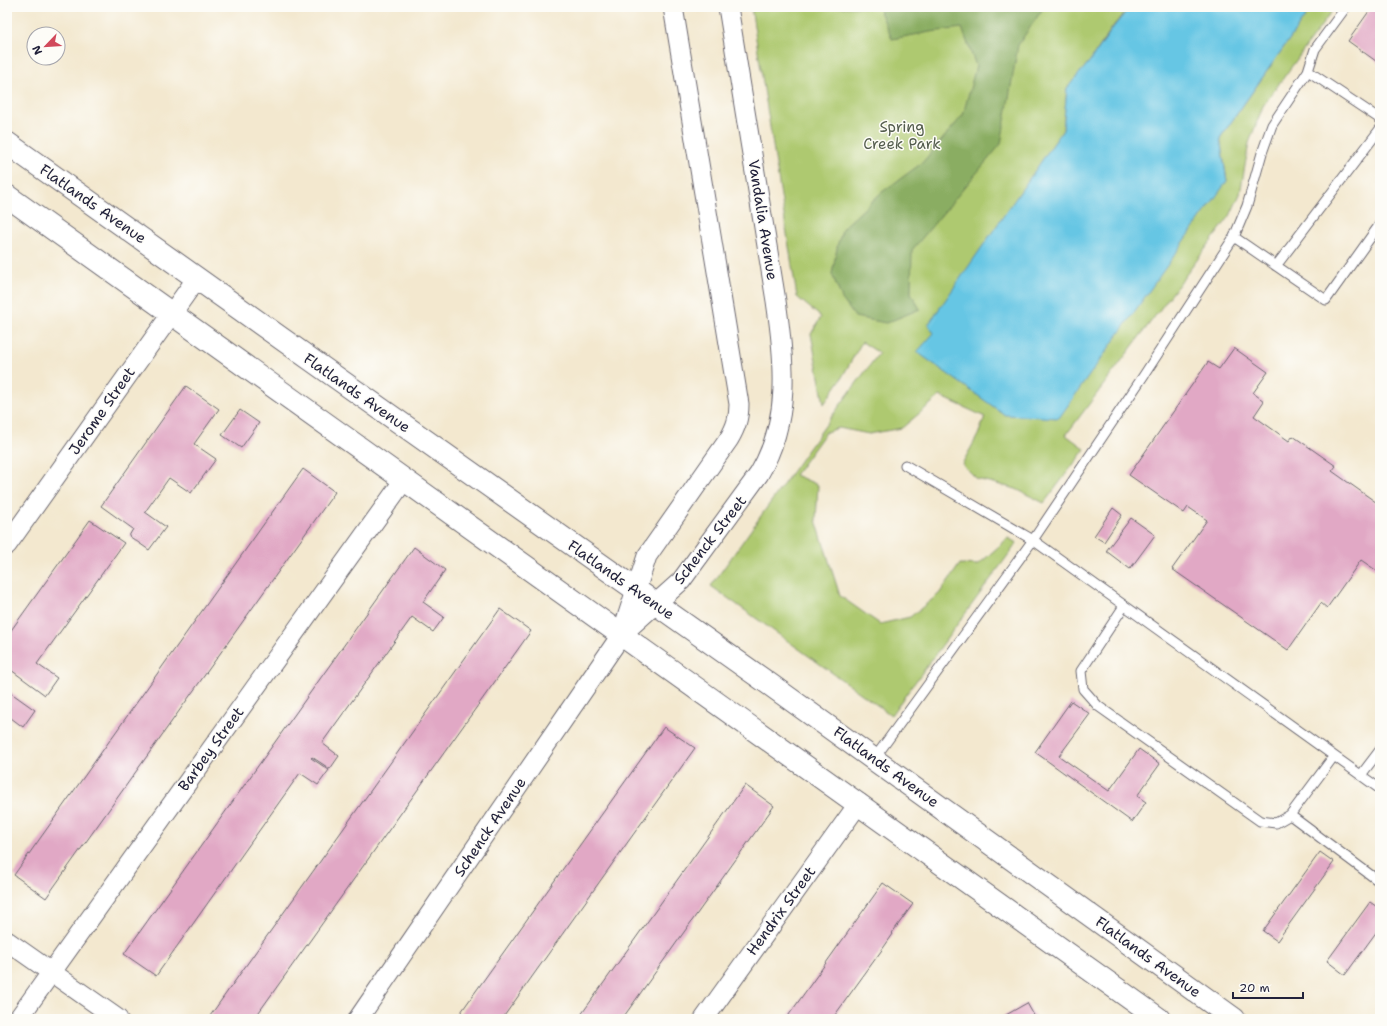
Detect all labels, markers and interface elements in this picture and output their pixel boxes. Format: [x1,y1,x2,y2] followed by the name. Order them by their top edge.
[26,26,66,66] north arrow
[29,43,46,57] text: N
[863,117,941,154] park label: Spring Creek Park
[744,158,782,282] street label: Vandalia Avenue
[36,160,150,248] street label: Flatlands Avenue
[300,349,414,437] street label: Flatlands Avenue
[64,363,140,459] street label: Jerome Street
[669,492,751,588] street label: Schenck Street
[564,536,678,624] street label: Flatlands Avenue
[174,703,248,795] street label: Barbey Street
[829,722,943,812] street label: Flatlands Avenue
[449,773,531,881] street label: Schenck Avenue
[742,862,820,960] street label: Hendrix Street
[1091,912,1205,1002] street label: Flatlands Avenue
[1233,974,1303,1000] scale bar
[1239,980,1270,996] text: 20 m

